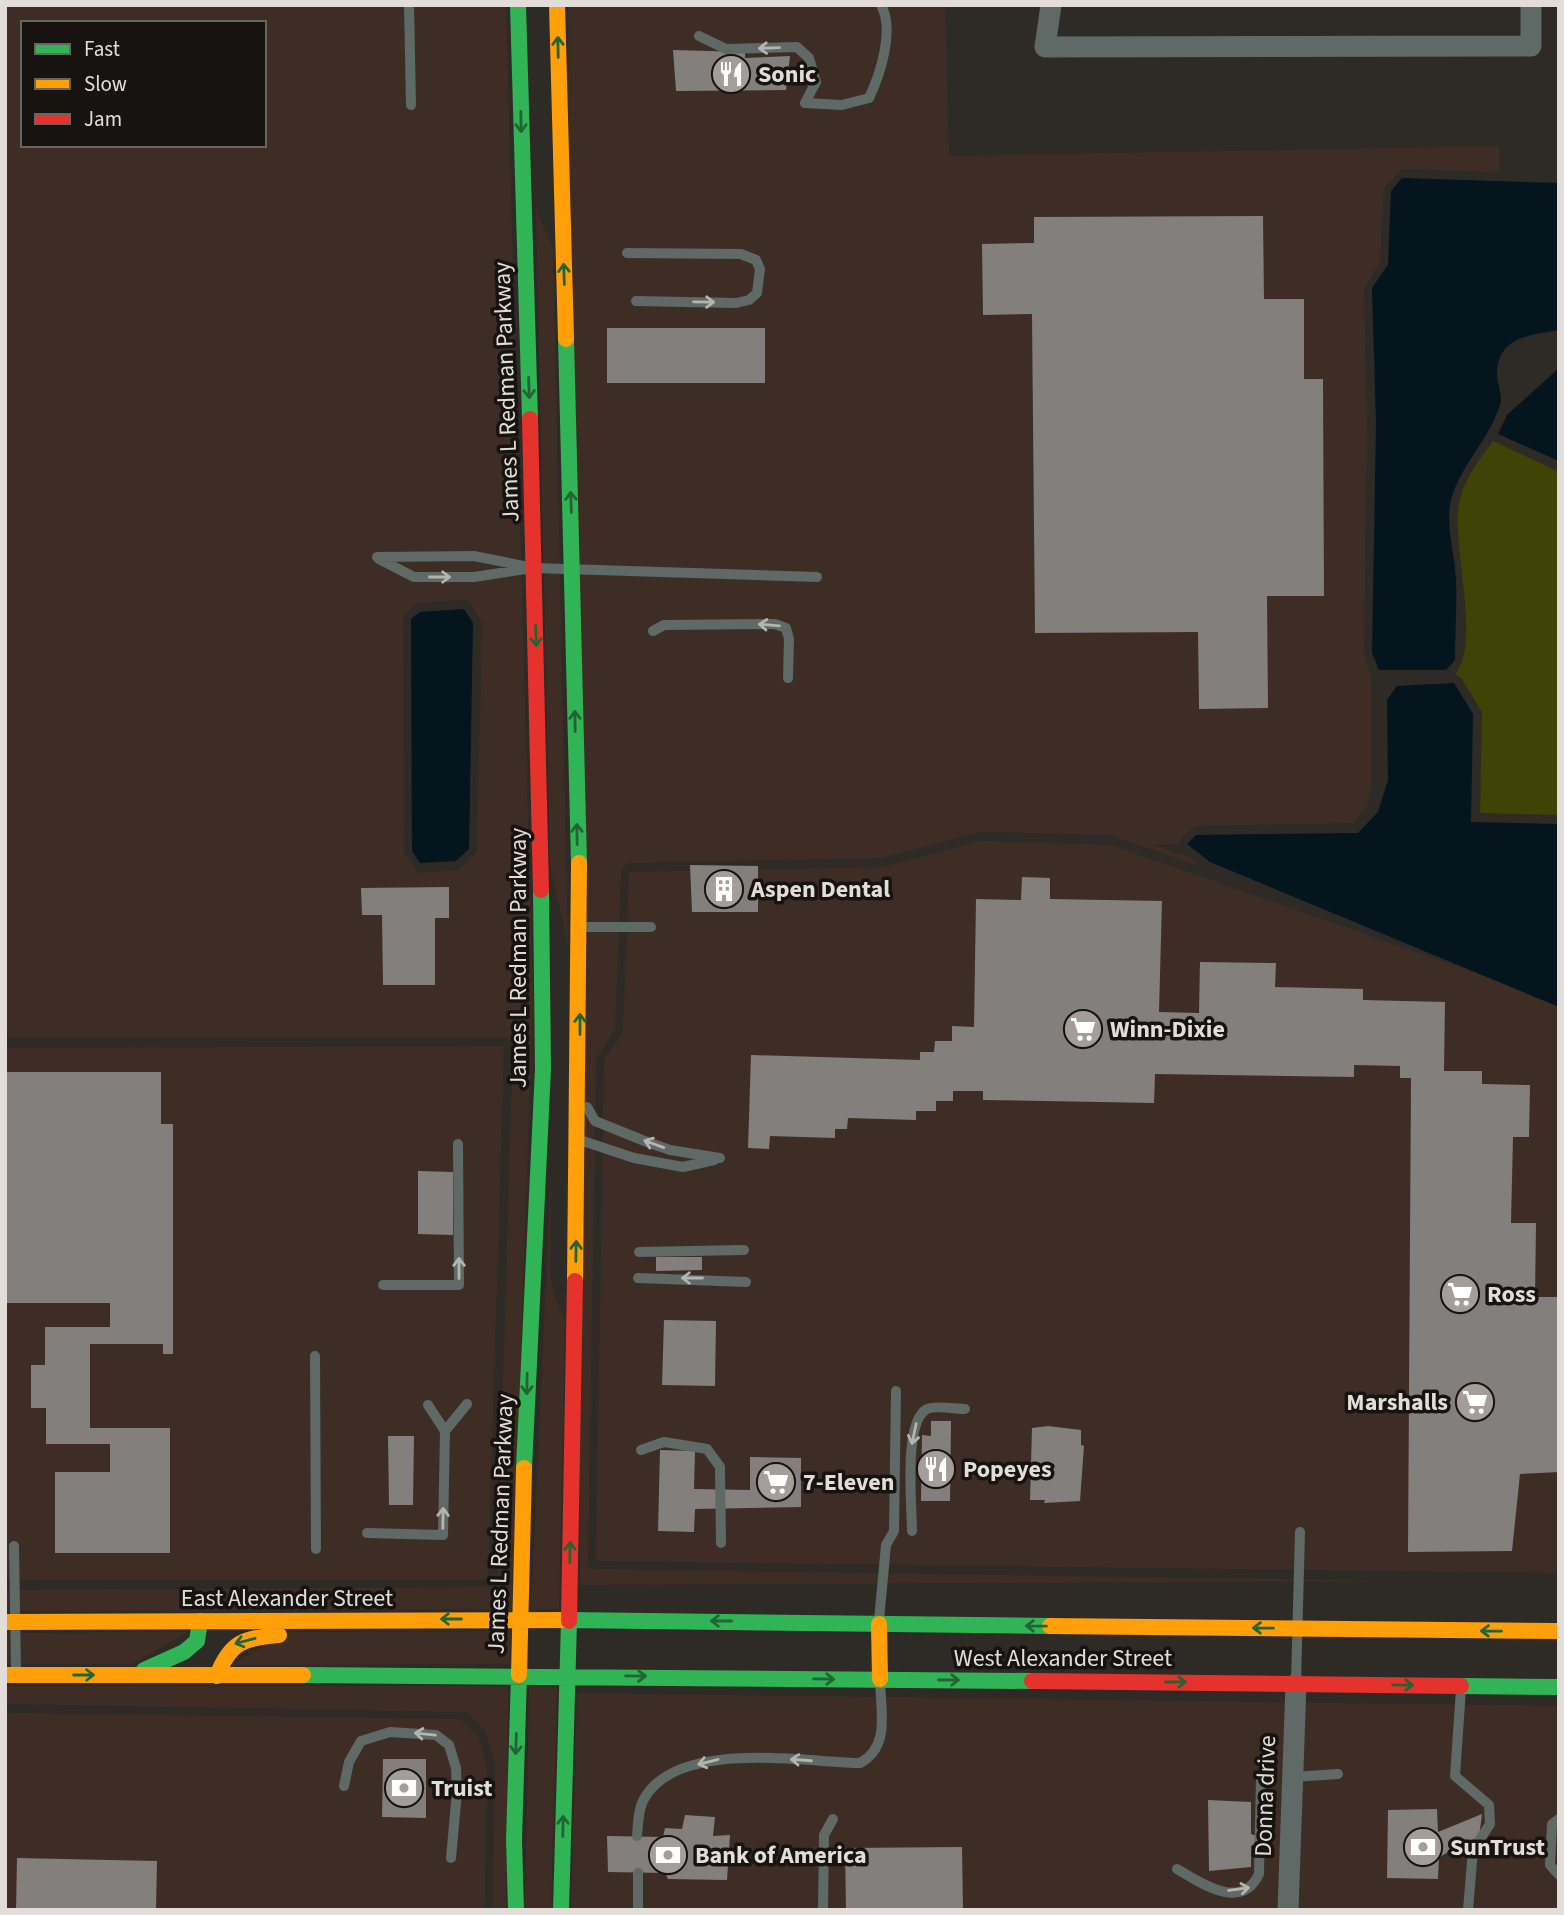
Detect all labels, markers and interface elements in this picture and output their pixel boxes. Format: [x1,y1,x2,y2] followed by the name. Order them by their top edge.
[21,21,266,147] legend
[84,34,120,64] text: Fast
[552,36,565,59] one-way arrow
[758,41,781,54] one-way arrow
[710,53,752,95] restaurant icon: Sonic
[758,57,816,92] place label: Sonic
[84,69,127,99] text: Slow
[84,104,122,134] text: Jam
[514,111,527,134] one-way arrow
[484,261,529,523] street label: James L Redman Parkway
[557,263,571,286] one-way arrow
[692,295,715,309] one-way arrow
[522,376,535,399] one-way arrow
[564,491,578,514] one-way arrow
[428,570,451,584] one-way arrow
[758,618,781,631] one-way arrow
[529,625,542,648] one-way arrow
[569,710,582,733] one-way arrow
[570,822,584,845] one-way arrow
[501,828,536,1088] street label: James L Redman Parkway
[703,868,745,910] building icon: Aspen Dental
[750,872,890,907] place label: Aspen Dental
[1062,1008,1104,1050] supermarket icon: Winn-Dixie
[1110,1012,1225,1047] place label: Winn-Dixie
[573,1013,587,1036] one-way arrow
[643,1137,665,1150] one-way arrow
[569,1240,583,1263] one-way arrow
[452,1257,466,1280] one-way arrow
[681,1271,704,1285] one-way arrow
[1439,1273,1481,1315] supermarket icon: Ross
[1487,1277,1536,1312] place label: Ross
[520,1372,534,1395] one-way arrow
[1454,1381,1496,1423] supermarket icon: Marshalls
[1346,1385,1448,1420] place label: Marshalls
[478,1393,523,1655] street label: James L Redman Parkway
[907,1423,920,1445] one-way arrow
[915,1448,957,1490] restaurant icon: Popeyes
[963,1452,1052,1487] place label: Popeyes
[755,1461,797,1503] supermarket icon: 7-Eleven
[803,1465,894,1500] place label: 7-Eleven
[436,1506,450,1529] one-way arrow
[563,1541,577,1564] one-way arrow
[181,1581,393,1616] street label: East Alexander Street
[440,1612,463,1626] one-way arrow
[709,1615,732,1628] one-way arrow
[1024,1619,1047,1633] one-way arrow
[1252,1621,1275,1635] one-way arrow
[1479,1624,1502,1637] one-way arrow
[235,1635,257,1648] one-way arrow
[954,1641,1172,1676] street label: West Alexander Street
[72,1668,95,1682] one-way arrow
[624,1670,647,1683] one-way arrow
[812,1672,835,1686] one-way arrow
[937,1673,960,1687] one-way arrow
[1164,1675,1187,1689] one-way arrow
[1392,1679,1415,1692] one-way arrow
[414,1728,437,1741] one-way arrow
[510,1732,523,1755] one-way arrow
[1246,1735,1285,1857] street label: Donna drive
[790,1754,813,1767] one-way arrow
[697,1756,720,1769] one-way arrow
[383,1767,425,1809] bank icon: Truist
[431,1771,493,1806] place label: Truist
[556,1814,570,1837] one-way arrow
[1402,1826,1444,1868] bank icon: SunTrust
[1450,1830,1545,1865] place label: SunTrust
[647,1834,689,1876] bank icon: Bank of America
[695,1838,867,1873] place label: Bank of America
[1227,1883,1250,1896] one-way arrow

